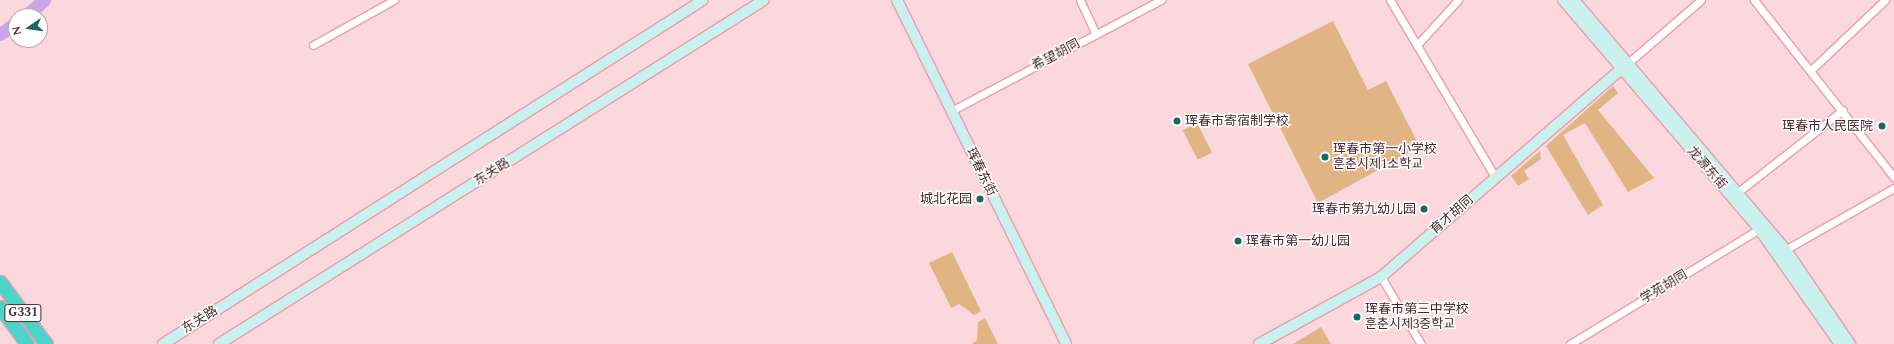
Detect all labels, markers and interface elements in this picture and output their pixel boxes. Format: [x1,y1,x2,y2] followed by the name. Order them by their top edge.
[8,8,48,48] north arrow
[8,24,26,37] text: N
[1029,36,1083,74] street label: 希望胡同
[1185,113,1289,129] place label: 珲春市寄宿制学校
[1172,116,1182,126] marker: 珲春市寄宿制学校
[1782,118,1873,134] place label: 珲春市人民医院
[1876,120,1888,132] marker: 珲春市人民医院
[1333,142,1437,173] place label: 珲春市第一小学校 훈춘시제1소학교
[1684,143,1730,193] street label: 龙源东街
[963,145,999,199] street label: 珲春东街
[1320,152,1330,162] marker: 珲春市第一小学校 훈춘시제1소학교
[471,155,513,189] street label: 东关路
[920,191,972,207] place label: 城北花园
[1427,192,1477,238] street label: 育才胡同
[975,194,985,204] marker: 城北花园
[1312,201,1416,217] place label: 珲春市第九幼儿园
[1419,204,1429,214] marker: 珲春市第九幼儿园
[1246,233,1350,249] place label: 珲春市第一幼儿园
[1233,236,1243,246] marker: 珲春市第一幼儿园
[1638,267,1690,307] street label: 学苑胡同
[1365,302,1469,333] place label: 珲春市第三中学校 훈춘시제3중학교
[4,303,42,323] road number: G331
[179,303,221,337] street label: 东关路
[1352,312,1362,322] marker: 珲春市第三中学校 훈춘시제3중학교

